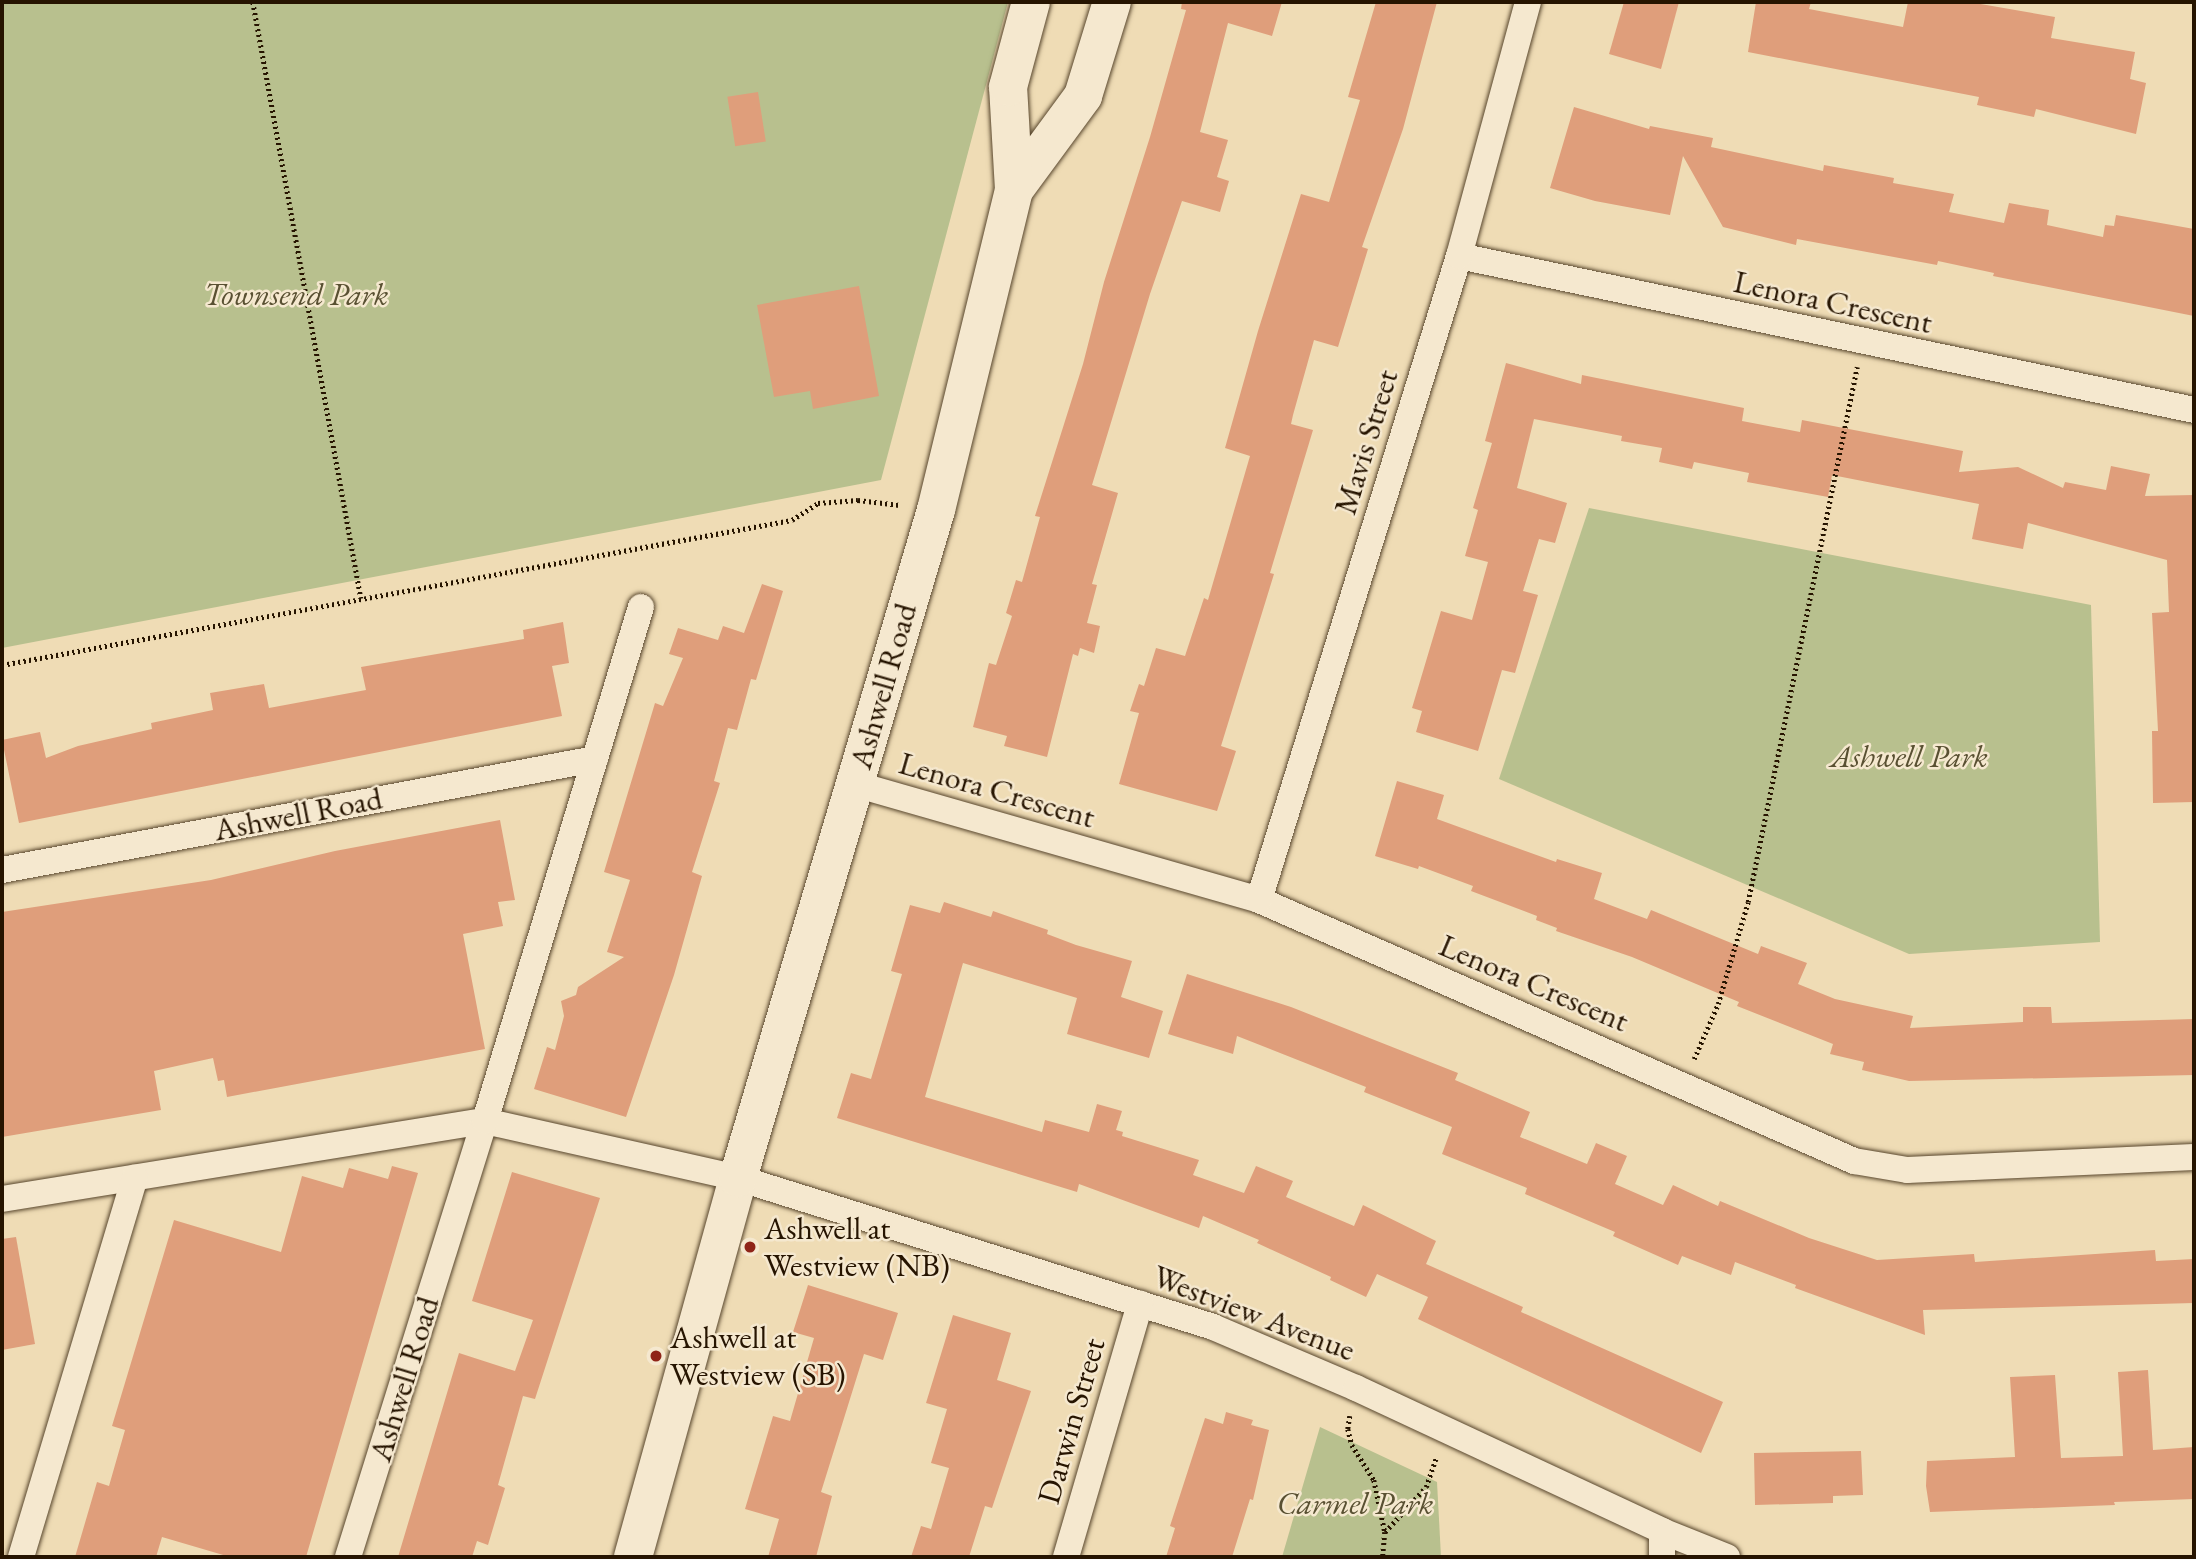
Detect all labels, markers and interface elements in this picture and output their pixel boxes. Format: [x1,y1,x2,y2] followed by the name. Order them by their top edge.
[1730,262,1936,342] street label: Lenora Crescent
[204,275,388,313] park label: Townsend Park
[1326,365,1406,519] street label: Mavis Street
[841,599,925,773] street label: Ashwell Road
[1830,737,1988,775] park label: Ashwell Park
[895,744,1099,836] street label: Lenora Crescent
[211,779,385,849] street label: Ashwell Road
[1434,926,1634,1040] street label: Lenora Crescent
[764,1210,950,1285] place label: Ashwell at Westview (NB)
[742,1239,758,1255] marker: Ashwell at Westview (NB)
[1147,1257,1361,1369] street label: Westview Avenue
[361,1292,447,1466] street label: Ashwell Road
[670,1319,845,1394] place label: Ashwell at Westview (SB)
[1029,1334,1113,1508] street label: Darwin Street
[648,1348,664,1364] marker: Ashwell at Westview (SB)
[1277,1484,1433,1522] park label: Carmel Park

